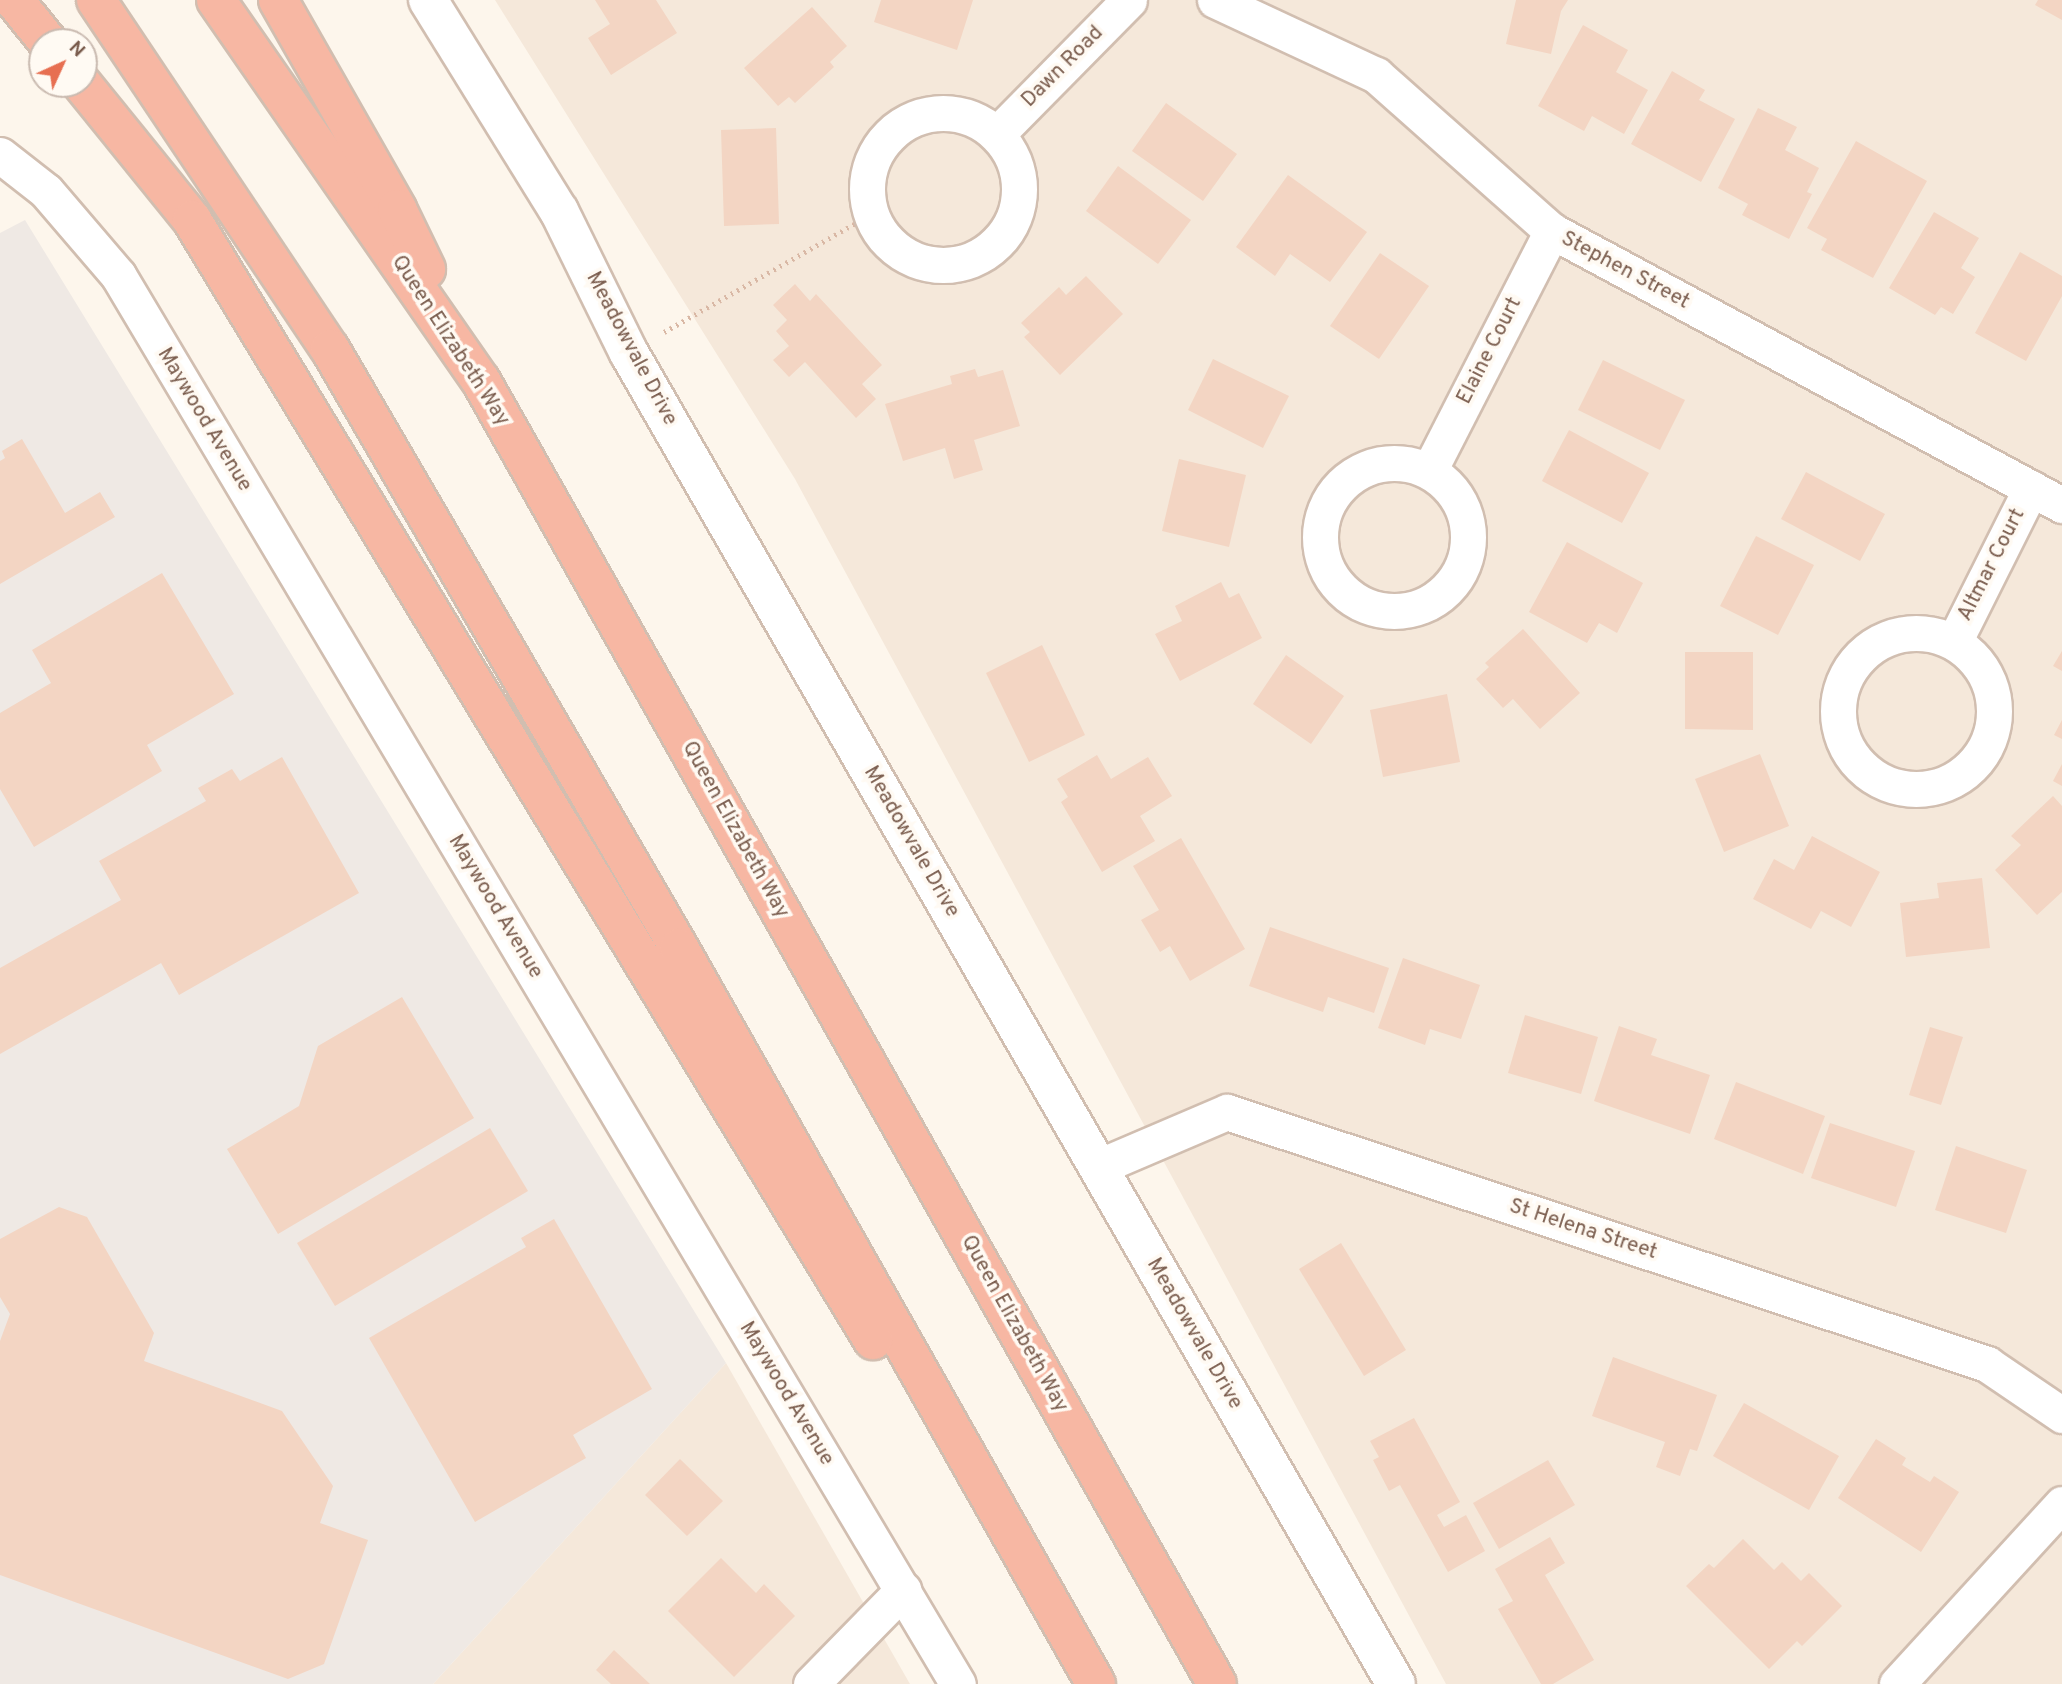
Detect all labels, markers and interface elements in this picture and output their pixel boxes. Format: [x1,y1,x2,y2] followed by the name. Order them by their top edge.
[1017,21,1109,113] street label: Dawn Road
[28,28,98,98] north arrow
[63,36,90,63] text: N
[1557,227,1693,315] street label: Stephen Street
[385,251,515,431] street label: Queen Elizabeth Way
[580,268,682,430] street label: Meadowvale Drive
[1452,293,1528,409] street label: Elaine Court
[151,343,257,497] street label: Maywood Avenue
[1953,504,2031,626] street label: Altmar Court
[676,737,794,923] street label: Queen Elizabeth Way
[857,762,965,922] street label: Meadowvale Drive
[442,830,548,984] street label: Maywood Avenue
[1506,1194,1660,1266] street label: St Helena Street
[955,1231,1073,1417] street label: Queen Elizabeth Way
[1140,1254,1248,1414] street label: Meadowvale Drive
[733,1317,839,1471] street label: Maywood Avenue

